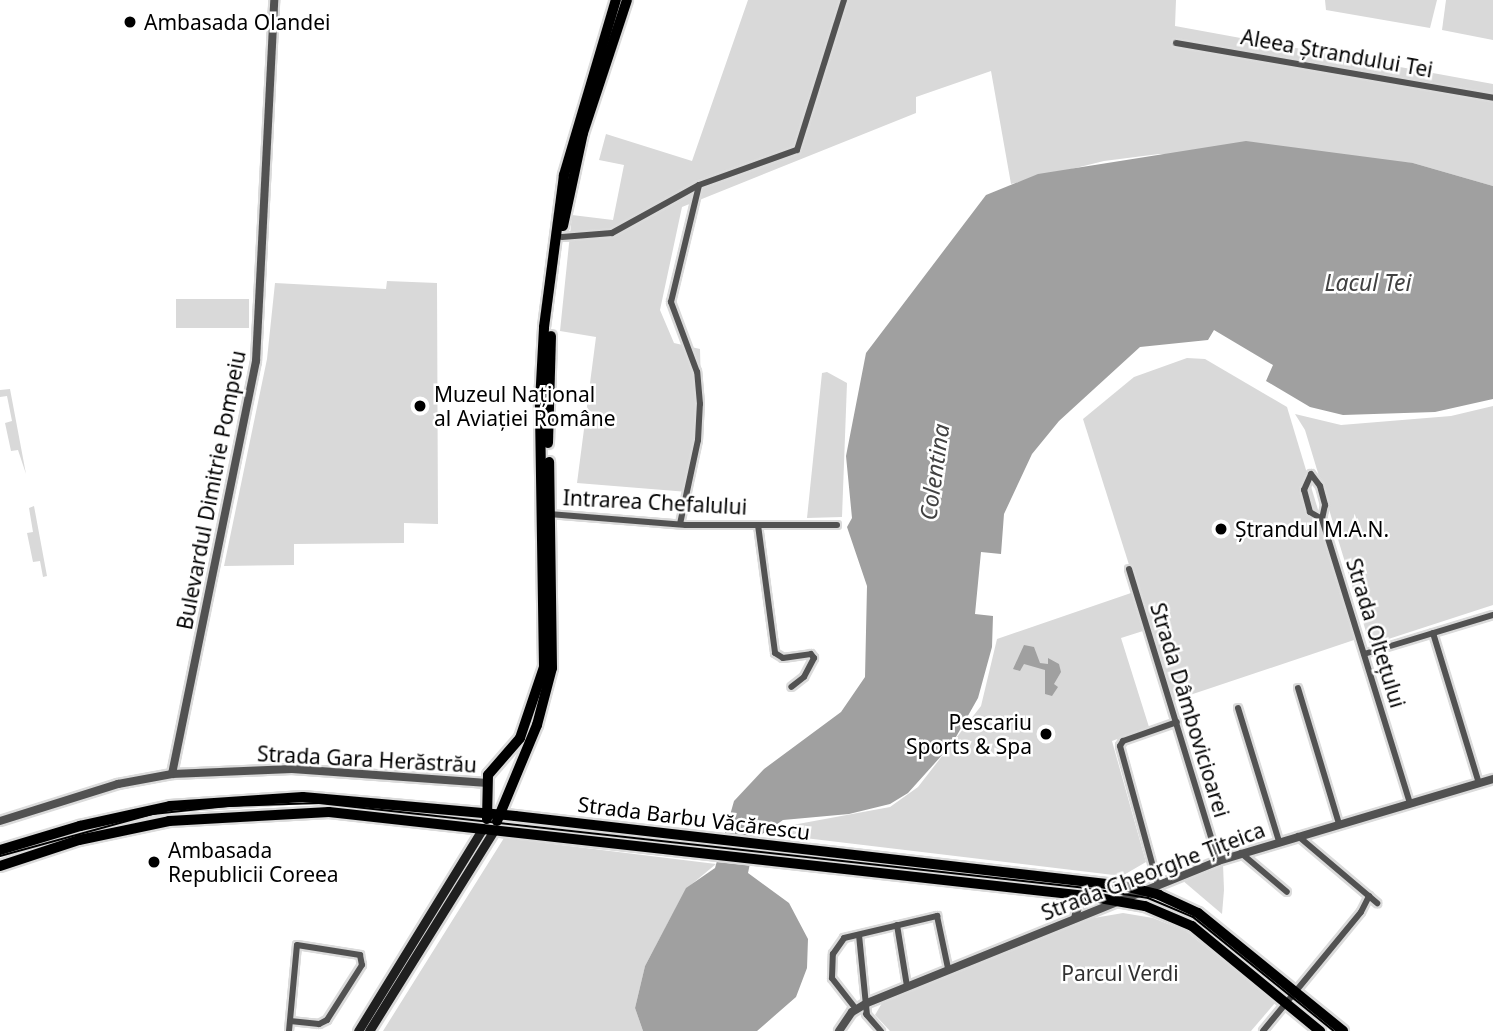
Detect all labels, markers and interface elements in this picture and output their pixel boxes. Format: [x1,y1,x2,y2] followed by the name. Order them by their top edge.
[144,9,331,35] place label: Ambasada Olandei
[122,14,138,30] marker: Ambasada Olandei
[1239,24,1435,82] street label: Aleea Ștrandului Tei
[1324,268,1412,296] water label: Lacul Tei
[172,348,250,632] street label: Bulevardul Dimitrie Pompeiu
[434,381,616,431] place label: Muzeul Național al Aviației Române
[412,398,428,414] marker: Muzeul Național al Aviației Române
[914,422,954,522] water label: Colentina
[562,485,748,519] street label: Intrarea Chefalului
[1235,516,1389,542] place label: Ștrandul M.A.N.
[1213,521,1229,537] marker: Ștrandul M.A.N.
[1341,555,1411,711] street label: Strada Oltețului
[1145,600,1235,820] street label: Strada Dâmbovicioarei
[906,709,1032,759] place label: Pescariu Sports & Spa
[1038,726,1054,742] marker: Pescariu Sports & Spa
[257,741,477,777] street label: Strada Gara Herăstrău
[576,791,812,845] street label: Strada Barbu Văcărescu
[1038,817,1268,925] street label: Strada Gheorghe Țițeica
[168,837,339,887] place label: Ambasada Republicii Coreea
[146,854,162,870] marker: Ambasada Republicii Coreea
[1061,960,1179,986] park label: Parcul Verdi

